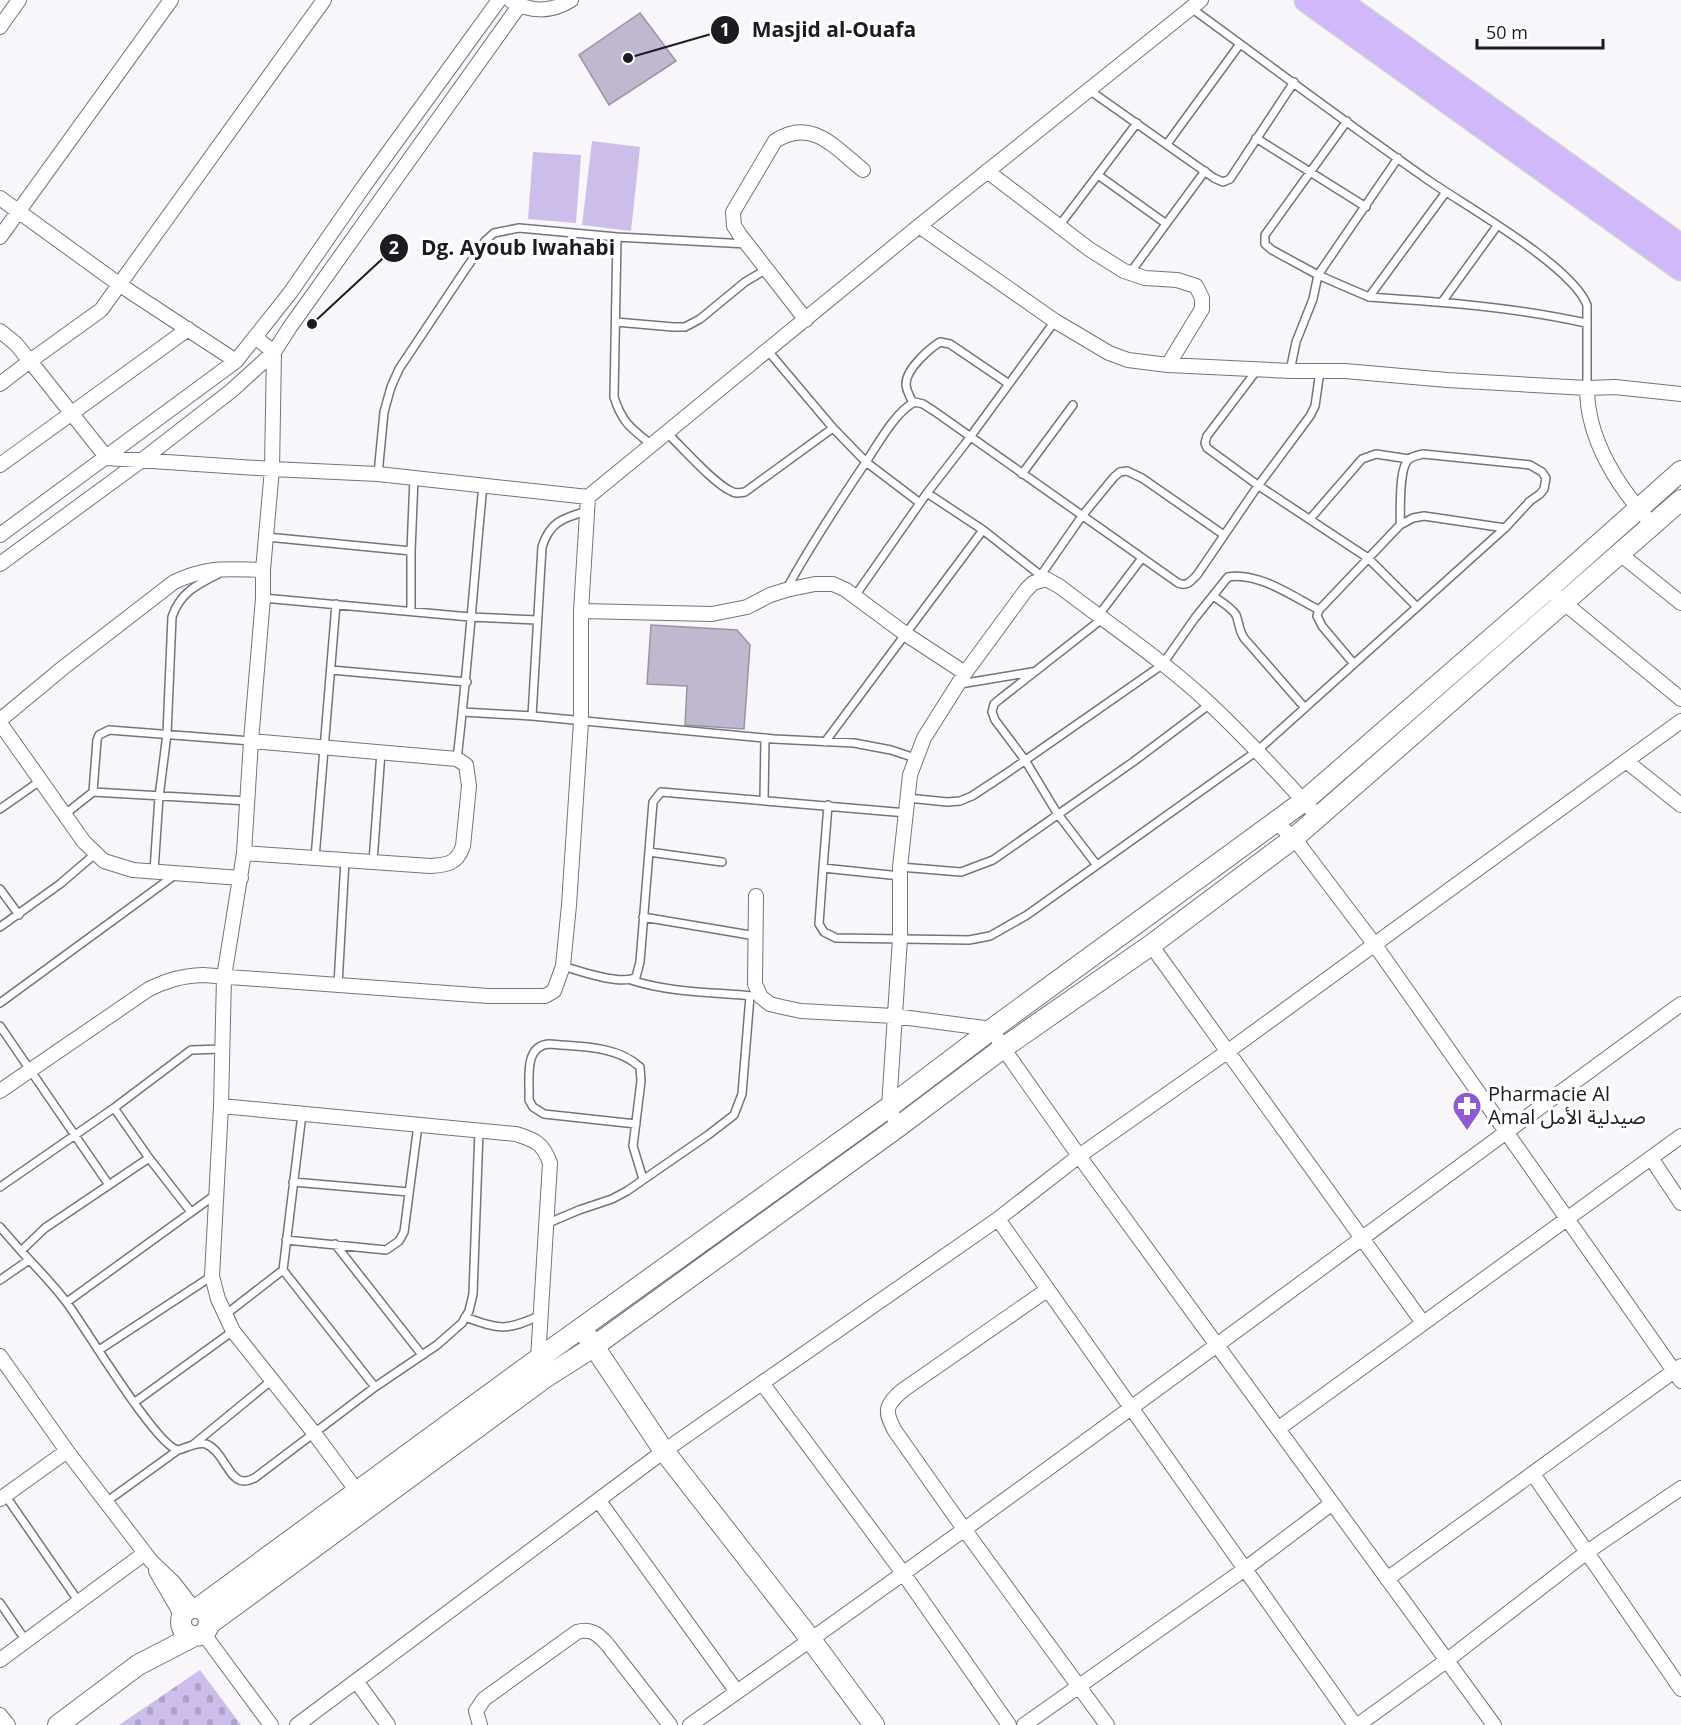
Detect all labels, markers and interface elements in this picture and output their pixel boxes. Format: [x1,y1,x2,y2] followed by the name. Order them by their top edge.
[710,11,928,50] callout: Masjid al-Ouafa
[1477,12,1603,50] scale bar
[752,15,916,43] text: Masjid al-Ouafa
[720,17,730,41] text: 1
[1486,20,1528,44] text: 50 m
[379,228,627,267] callout: Dg. Ayoub lwahabi
[421,233,615,261] text: Dg. Ayoub lwahabi
[389,235,399,259] text: 2
[1488,1080,1646,1130] place label: Pharmacie Al Amal صيدلية الأمل
[1451,1090,1483,1132] pharmacy icon: Pharmacie Al Amal صيدلية الأمل

